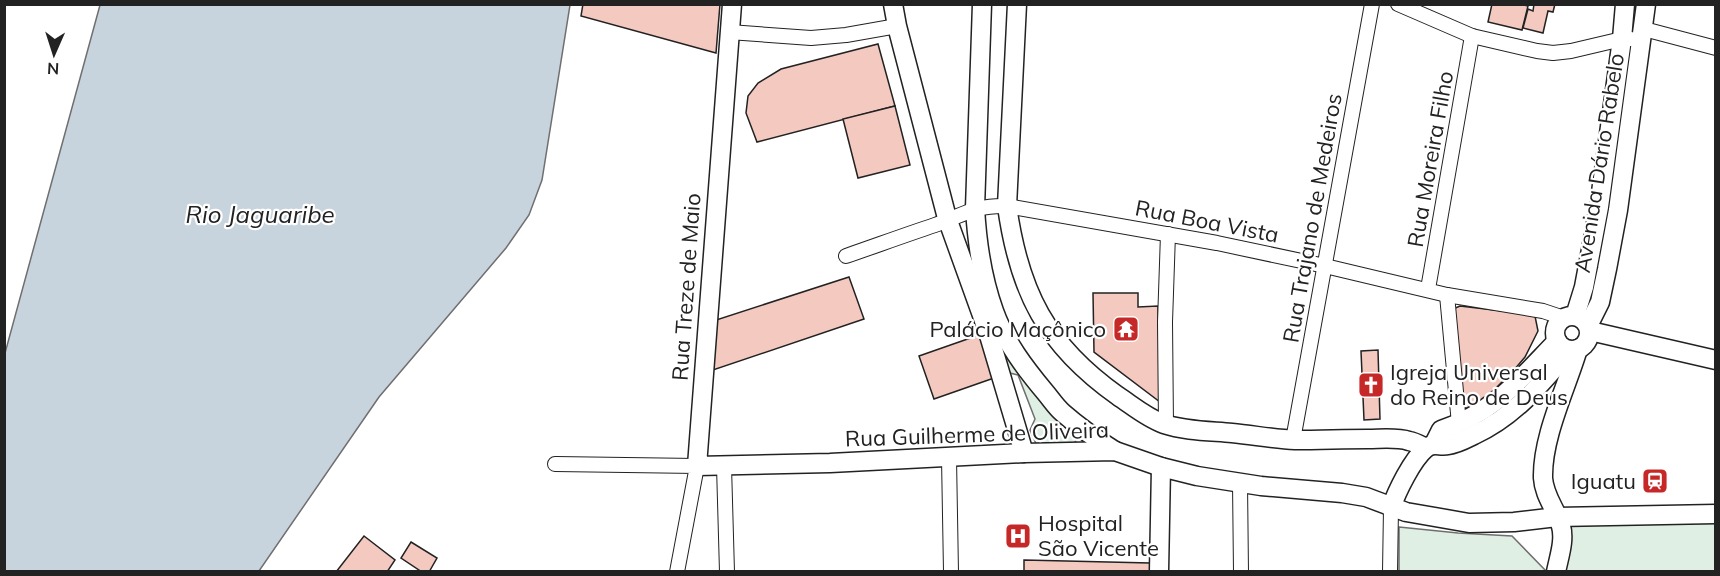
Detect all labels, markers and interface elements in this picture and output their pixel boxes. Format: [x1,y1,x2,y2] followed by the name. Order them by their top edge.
[24,24,84,84] north arrow
[1568,51,1630,275] street label: Avenida Dário Rabelo
[47,59,60,79] text: N
[1401,69,1459,249] street label: Rua Moreira Filho
[1276,91,1348,345] street label: Rua Trajano de Medeiros
[665,192,707,382] street label: Rua Treze de Maio
[1133,193,1281,249] street label: Rua Boa Vista
[185,199,335,229] water label: Rio Jaguaribe
[1111,314,1141,344] temple icon: Palácio Maçônico
[929,315,1106,343] place label: Palácio Maçônico
[1390,358,1568,411] place label: Igreja Universal do Reino de Deus
[1356,370,1386,400] church icon: Igreja Universal do Reino de Deus
[845,415,1109,453] street label: Rua Guilherme de Oliveira
[1640,466,1670,496] station icon: Iguatu
[1571,467,1636,495] place label: Iguatu
[1038,509,1159,562] place label: Hospital São Vicente
[1003,521,1033,551] hospital icon: Hospital São Vicente

